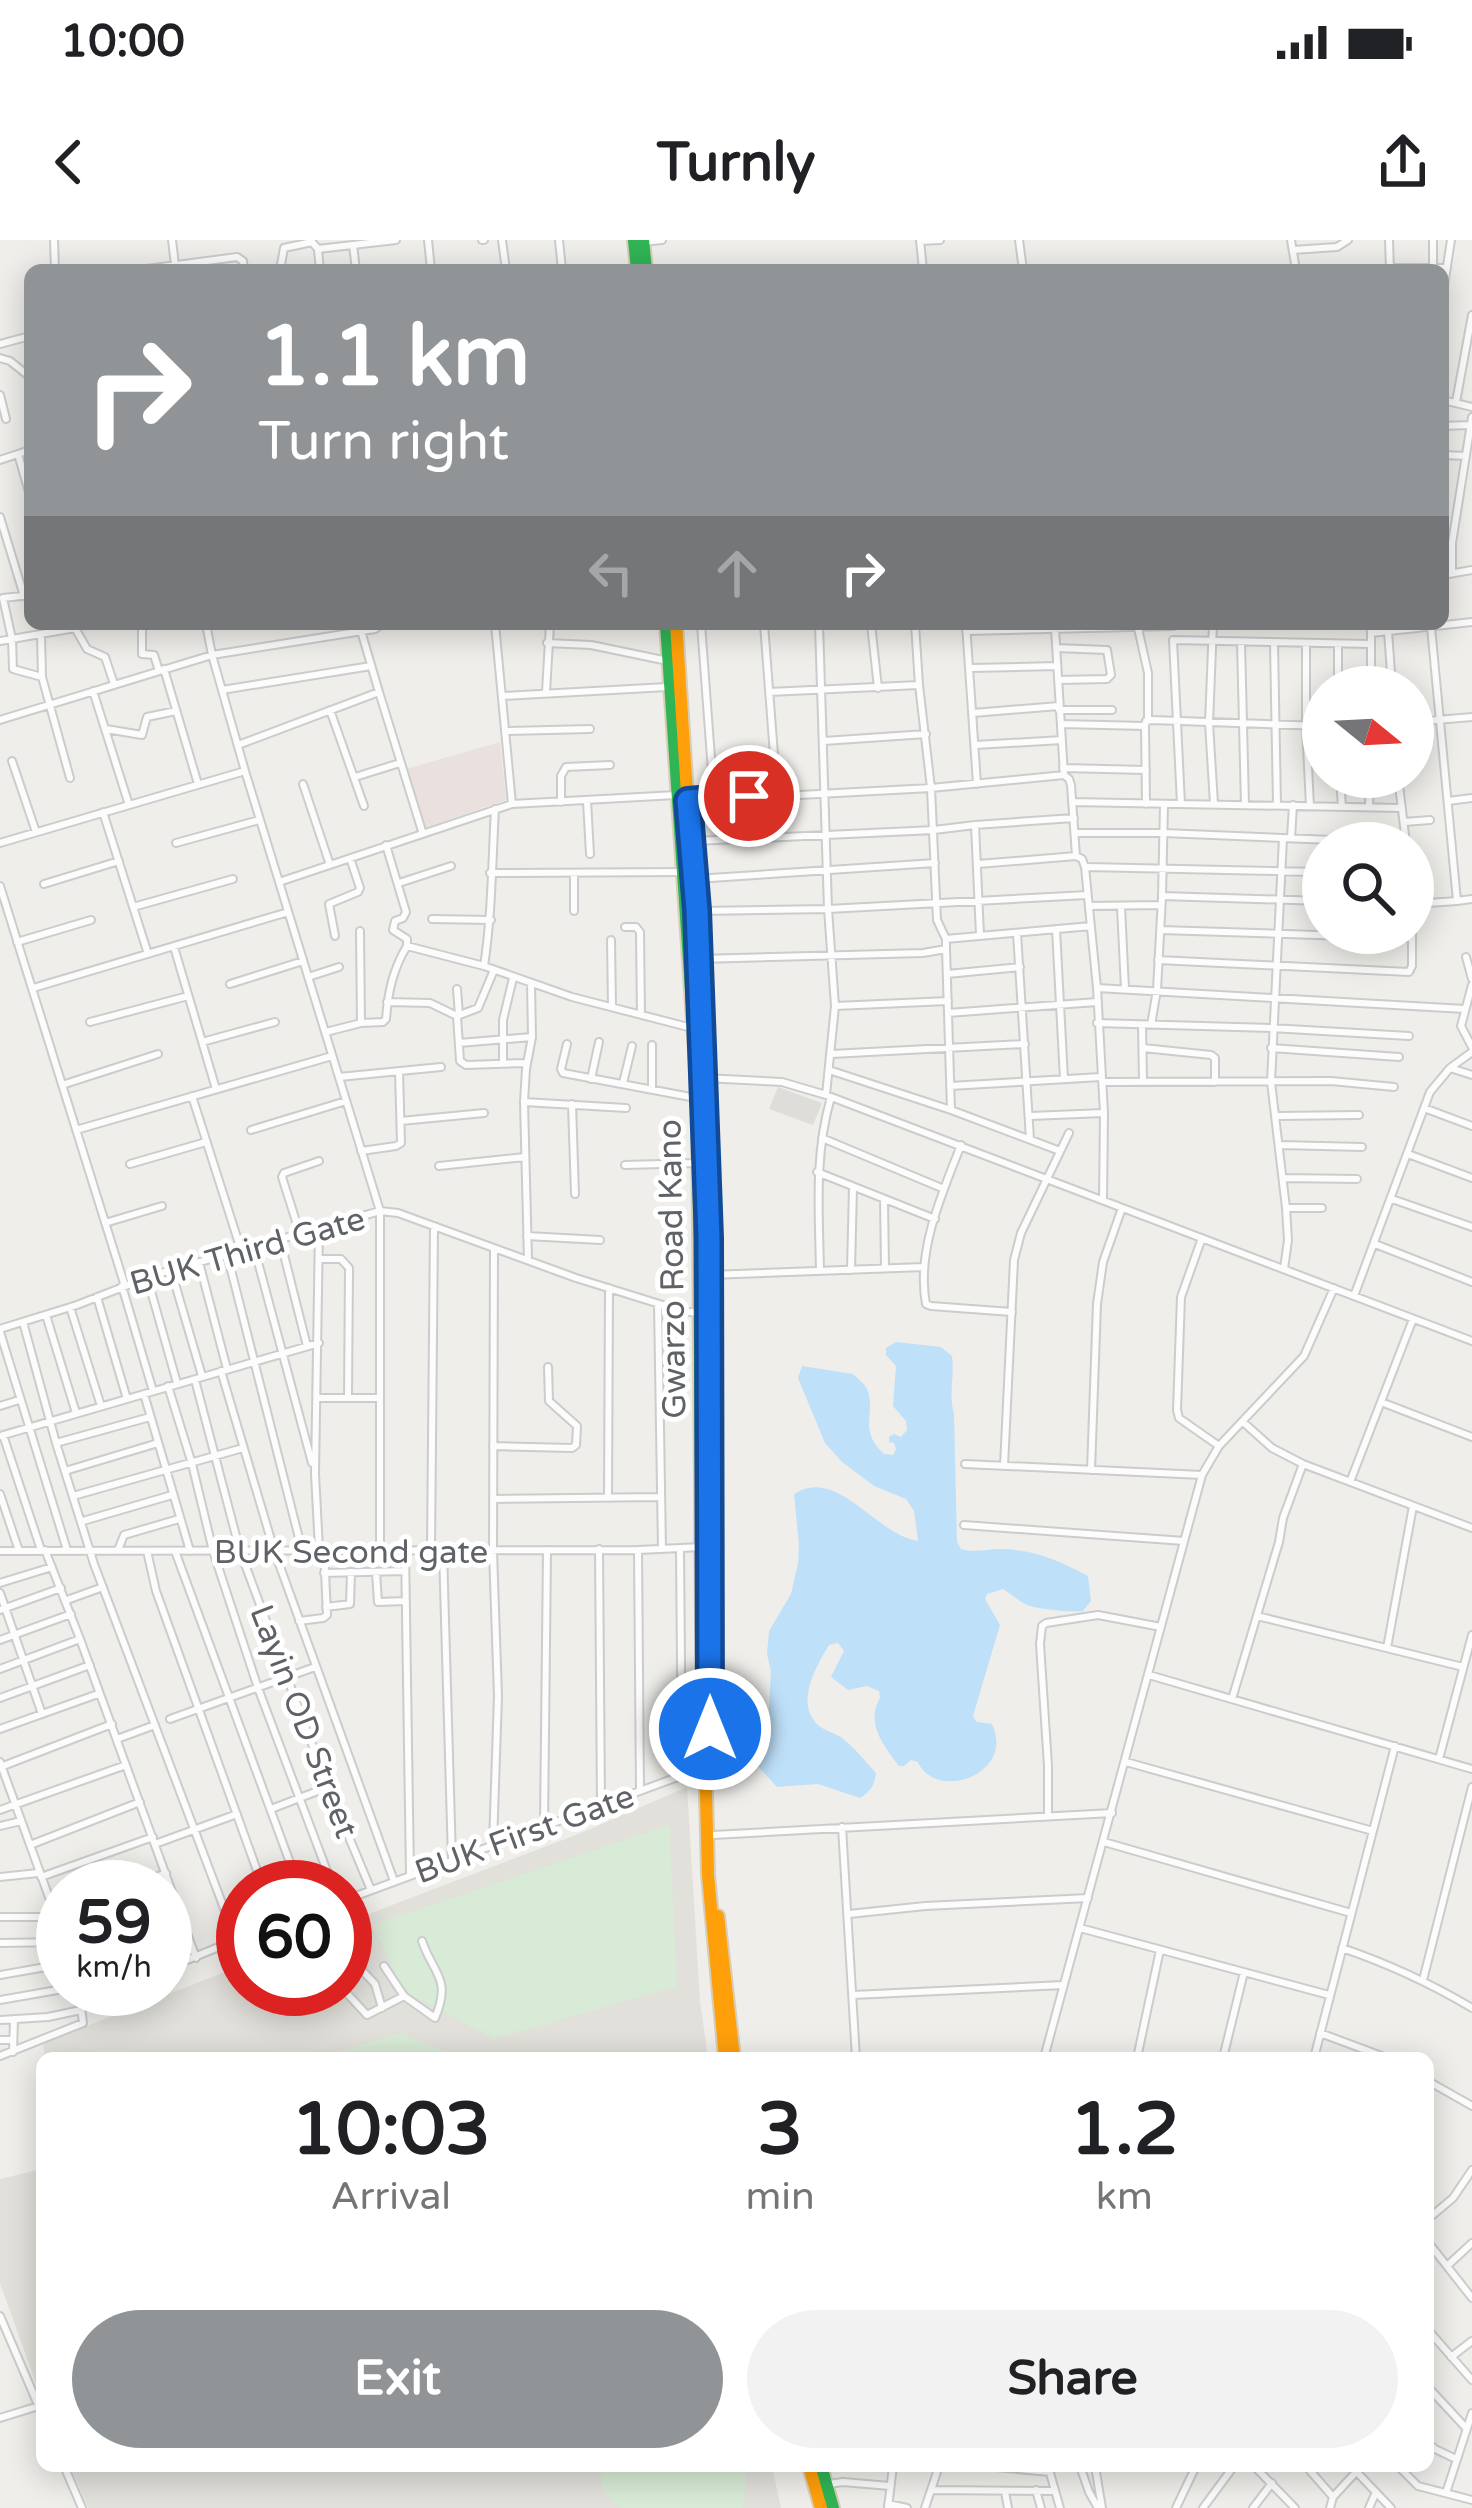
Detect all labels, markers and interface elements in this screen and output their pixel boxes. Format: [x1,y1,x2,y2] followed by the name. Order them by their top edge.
[60,15,185,69] text: 10:00
[36,129,102,195] icon: back
[1370,129,1436,195] icon: share
[657,130,815,195] text: Turnly
[258,307,530,408] text: 1.1 km
[60,312,216,468] icon: right
[258,409,509,474] text: Turn right
[578,540,644,606] icon: left
[704,540,770,606] icon: ahead
[830,540,896,606] icon: right
[1302,666,1434,798] north arrow
[1302,666,1434,954] map controls
[698,745,800,847] pin
[716,763,782,829] icon: arrive
[1302,822,1434,954] button: search
[650,1119,695,1419] street label: Gwarzo Road Kano
[125,1199,369,1304] street label: BUK Third Gate
[214,1533,488,1572] street label: BUK Second gate
[241,1600,366,1844] street label: Layin OD Street
[647,1666,773,1792] position arrow
[410,1777,639,1892] street label: BUK First Gate
[216,1860,372,2016] speed limit sign: 60
[76,1887,152,1959] text: 59
[76,1949,152,1986] text: km/h
[291,2087,491,2174] text: 10:03
[758,2087,803,2174] text: 3
[1070,2087,1179,2174] text: 1.2
[331,2173,451,2220] text: Arrival
[746,2173,815,2220] text: min
[1096,2173,1153,2220] text: km
[72,2310,723,2448] button: Exit
[747,2310,1398,2448] button: Share

